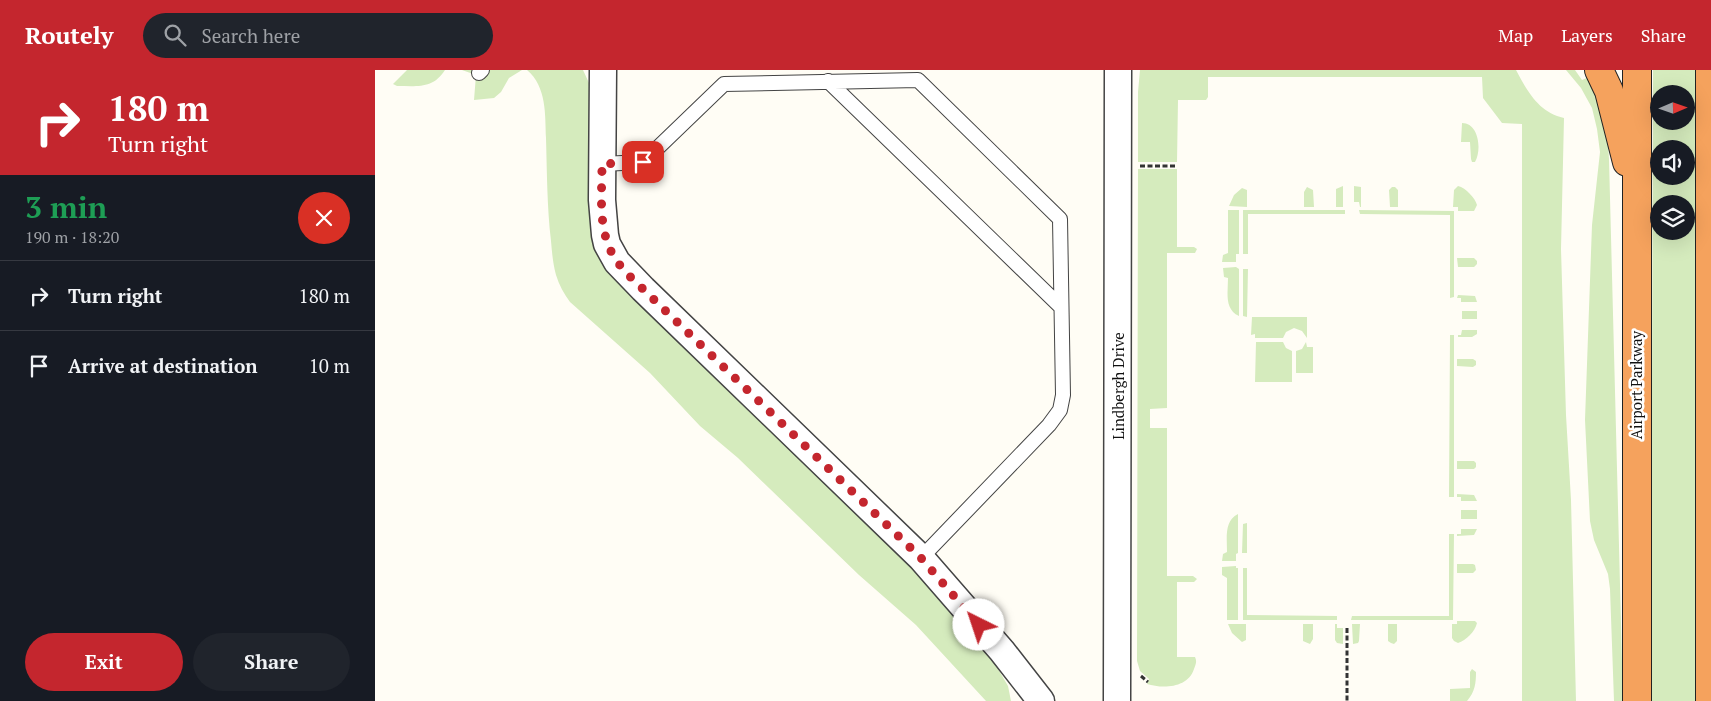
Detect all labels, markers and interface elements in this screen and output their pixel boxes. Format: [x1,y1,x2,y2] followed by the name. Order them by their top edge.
[143,13,493,58] search box
[25,19,113,51] text: Routely
[161,21,189,49] icon: search
[201,23,300,48] text: Search here
[1498,23,1533,47] text: Map
[1561,23,1613,47] text: Layers
[1641,23,1686,47] text: Share
[108,85,209,131] text: 180 m
[1650,85,1695,130] north arrow
[1650,85,1695,240] map controls
[25,90,90,155] icon: right
[108,129,208,158] text: Turn right
[1650,140,1695,185] button: sound
[622,141,664,183] pin
[629,148,657,176] icon: arrive
[25,187,107,227] text: 3 min
[298,192,350,244] button: close
[1650,195,1695,240] button: layers
[25,226,119,248] text: 190 m · 18:20
[25,282,53,310] icon: right
[68,283,162,308] text: Turn right
[299,283,350,308] text: 180 m
[1626,330,1646,439] street label: Airport Parkway
[1108,332,1128,440] street label: Lindbergh Drive
[25,352,53,380] icon: arrive
[68,353,257,378] text: Arrive at destination
[309,353,350,378] text: 10 m
[952,598,1004,650] position arrow
[25,633,183,691] button: Exit
[193,633,350,691] button: Share

